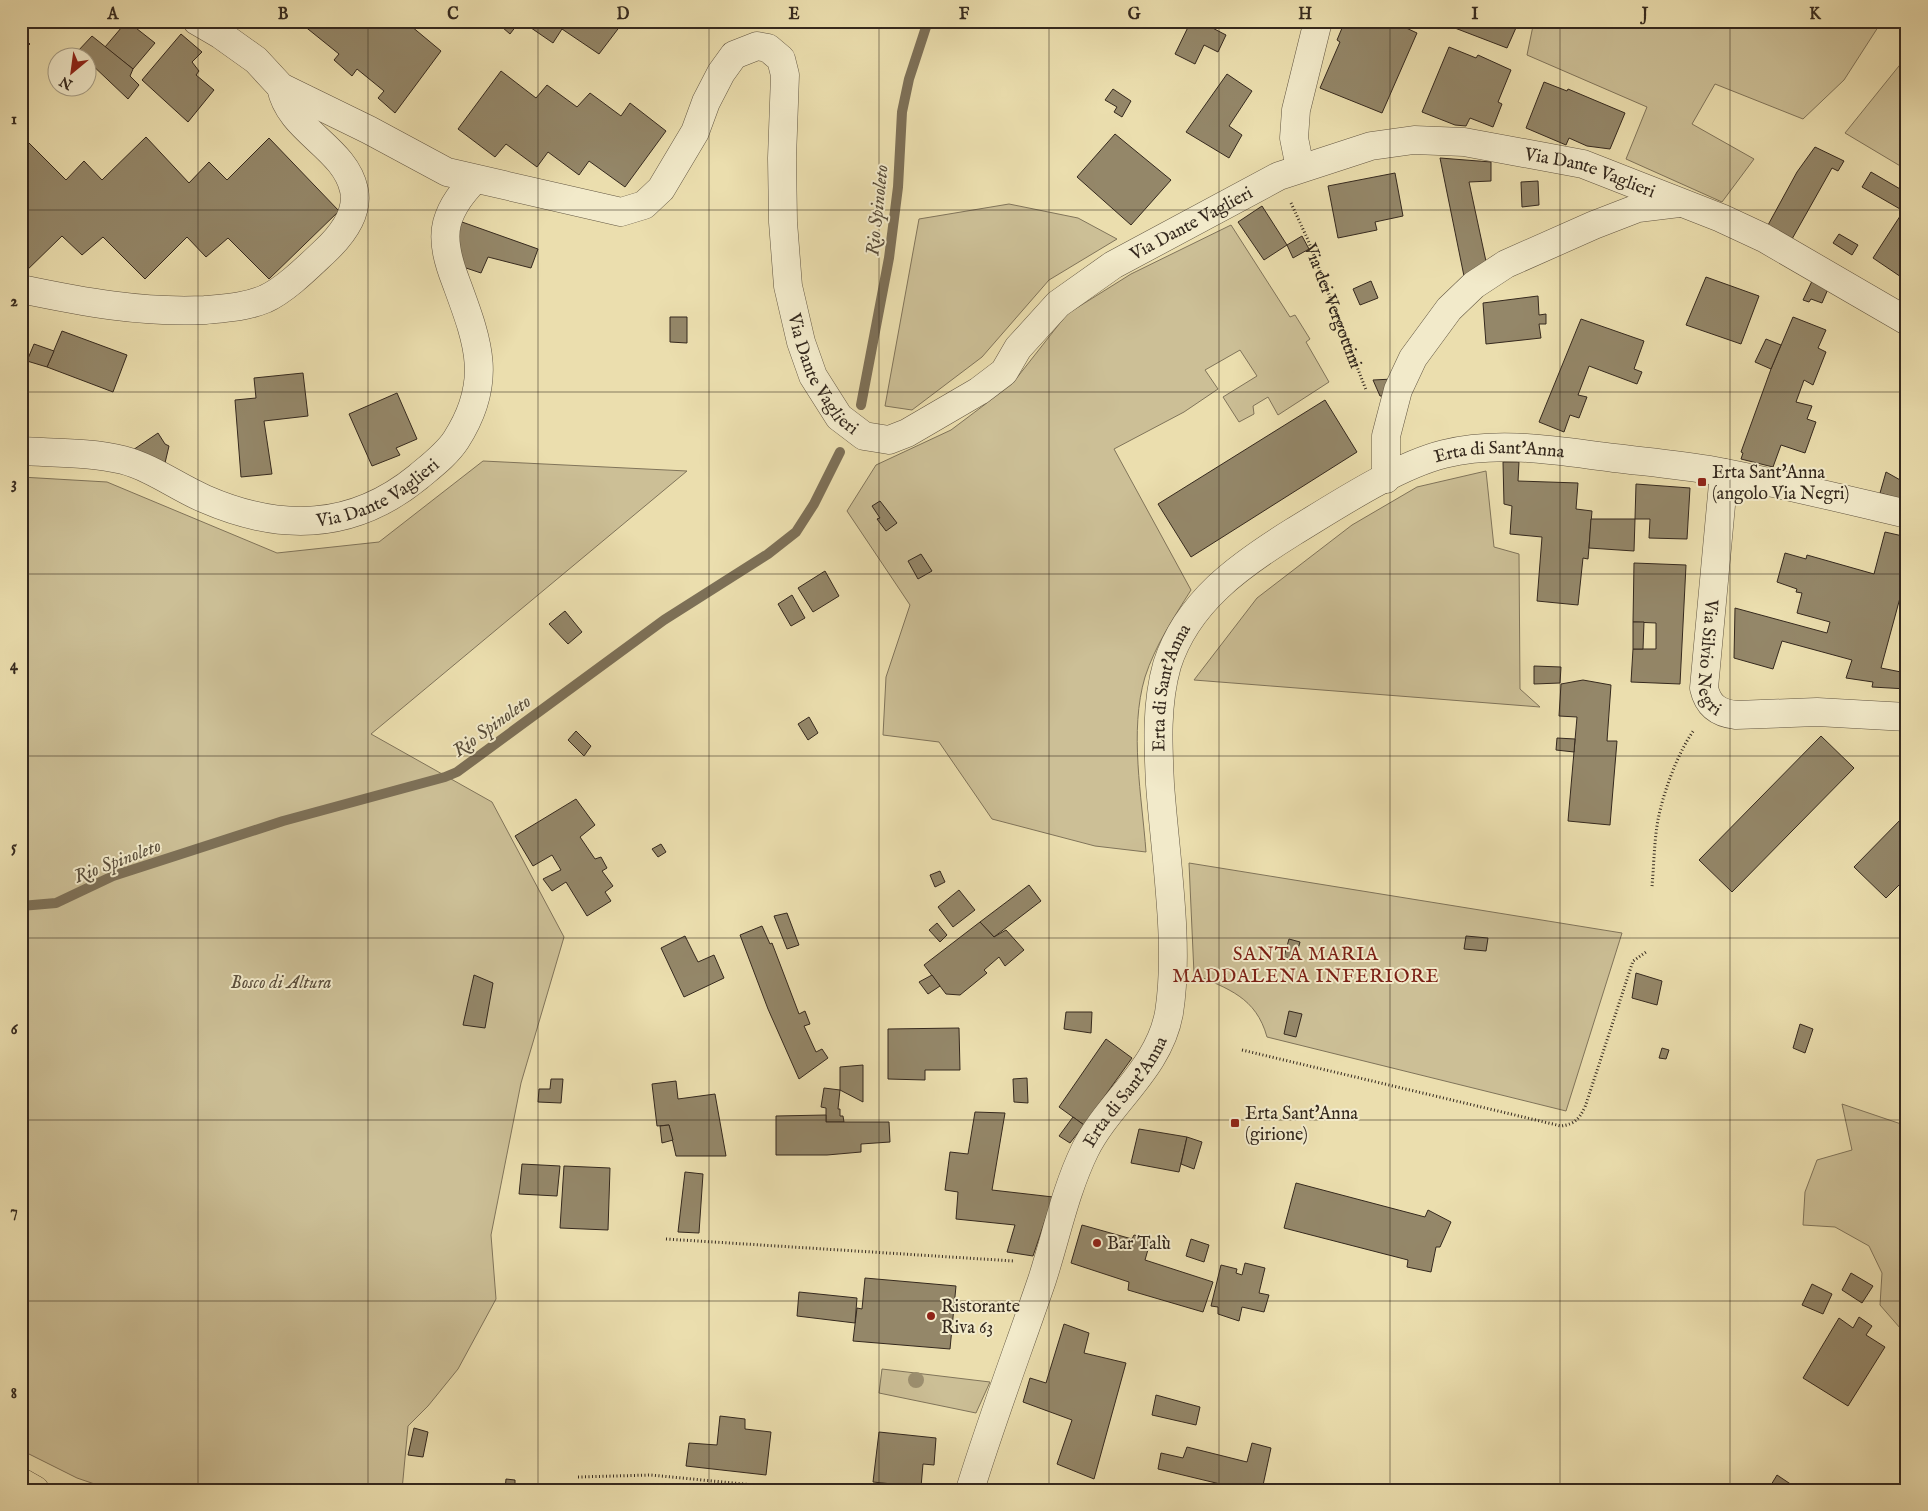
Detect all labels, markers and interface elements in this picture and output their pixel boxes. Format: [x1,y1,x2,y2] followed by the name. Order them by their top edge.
[107,5,120,25] text: A
[278,5,289,25] text: B
[447,5,459,25] text: C
[617,5,630,25] text: D
[788,5,800,25] text: E
[959,5,970,25] text: F
[1128,5,1141,25] text: G
[1298,5,1312,25] text: H
[1472,5,1479,25] text: I
[1640,5,1649,25] text: J
[1809,5,1822,25] text: K
[48,48,98,98] north arrow
[57,72,77,94] text: N
[11,110,17,130] text: 1
[1522,143,1659,204] street label: Via Dante Vaglieri
[861,163,895,257] water label: Rio Spinoleto
[1125,182,1257,267] street label: Via Dante Vaglieri
[1297,240,1366,372] street label: Via dei Vergottini
[10,292,18,312] text: 2
[781,310,863,441] street label: Via Dante Vaglieri
[1432,437,1566,469] street label: Erta di Sant'Anna
[314,454,445,533] street label: Via Dante Vaglieri
[1712,462,1849,506] place label: Erta Sant'Anna (angolo Via Negri)
[11,474,17,494] text: 3
[1696,476,1708,488] marker: Erta Sant'Anna (angolo Via Negri)
[1691,597,1725,722] street label: Via Silvio Negri
[1148,620,1197,752] street label: Erta di Sant'Anna
[10,656,19,676] text: 4
[448,690,536,763] water label: Rio Spinoleto
[71,834,165,889] water label: Rio Spinoleto
[11,838,17,858] text: 5
[1172,943,1440,989] district label: SANTA MARIA MADDALENA INFERIORE
[231,972,331,995] park label: Bosco di Altura
[11,1020,19,1040] text: 6
[1079,1033,1174,1152] street label: Erta di Sant'Anna
[1245,1103,1358,1147] place label: Erta Sant'Anna (girione)
[1229,1117,1241,1129] marker: Erta Sant'Anna (girione)
[10,1202,18,1222] text: 7
[1107,1233,1171,1256] place label: Bar Talù
[1091,1237,1103,1249] marker: Bar Talù
[941,1296,1020,1340] place label: Ristorante Riva 63
[925,1310,937,1322] marker: Ristorante Riva 63
[11,1384,17,1404] text: 8

